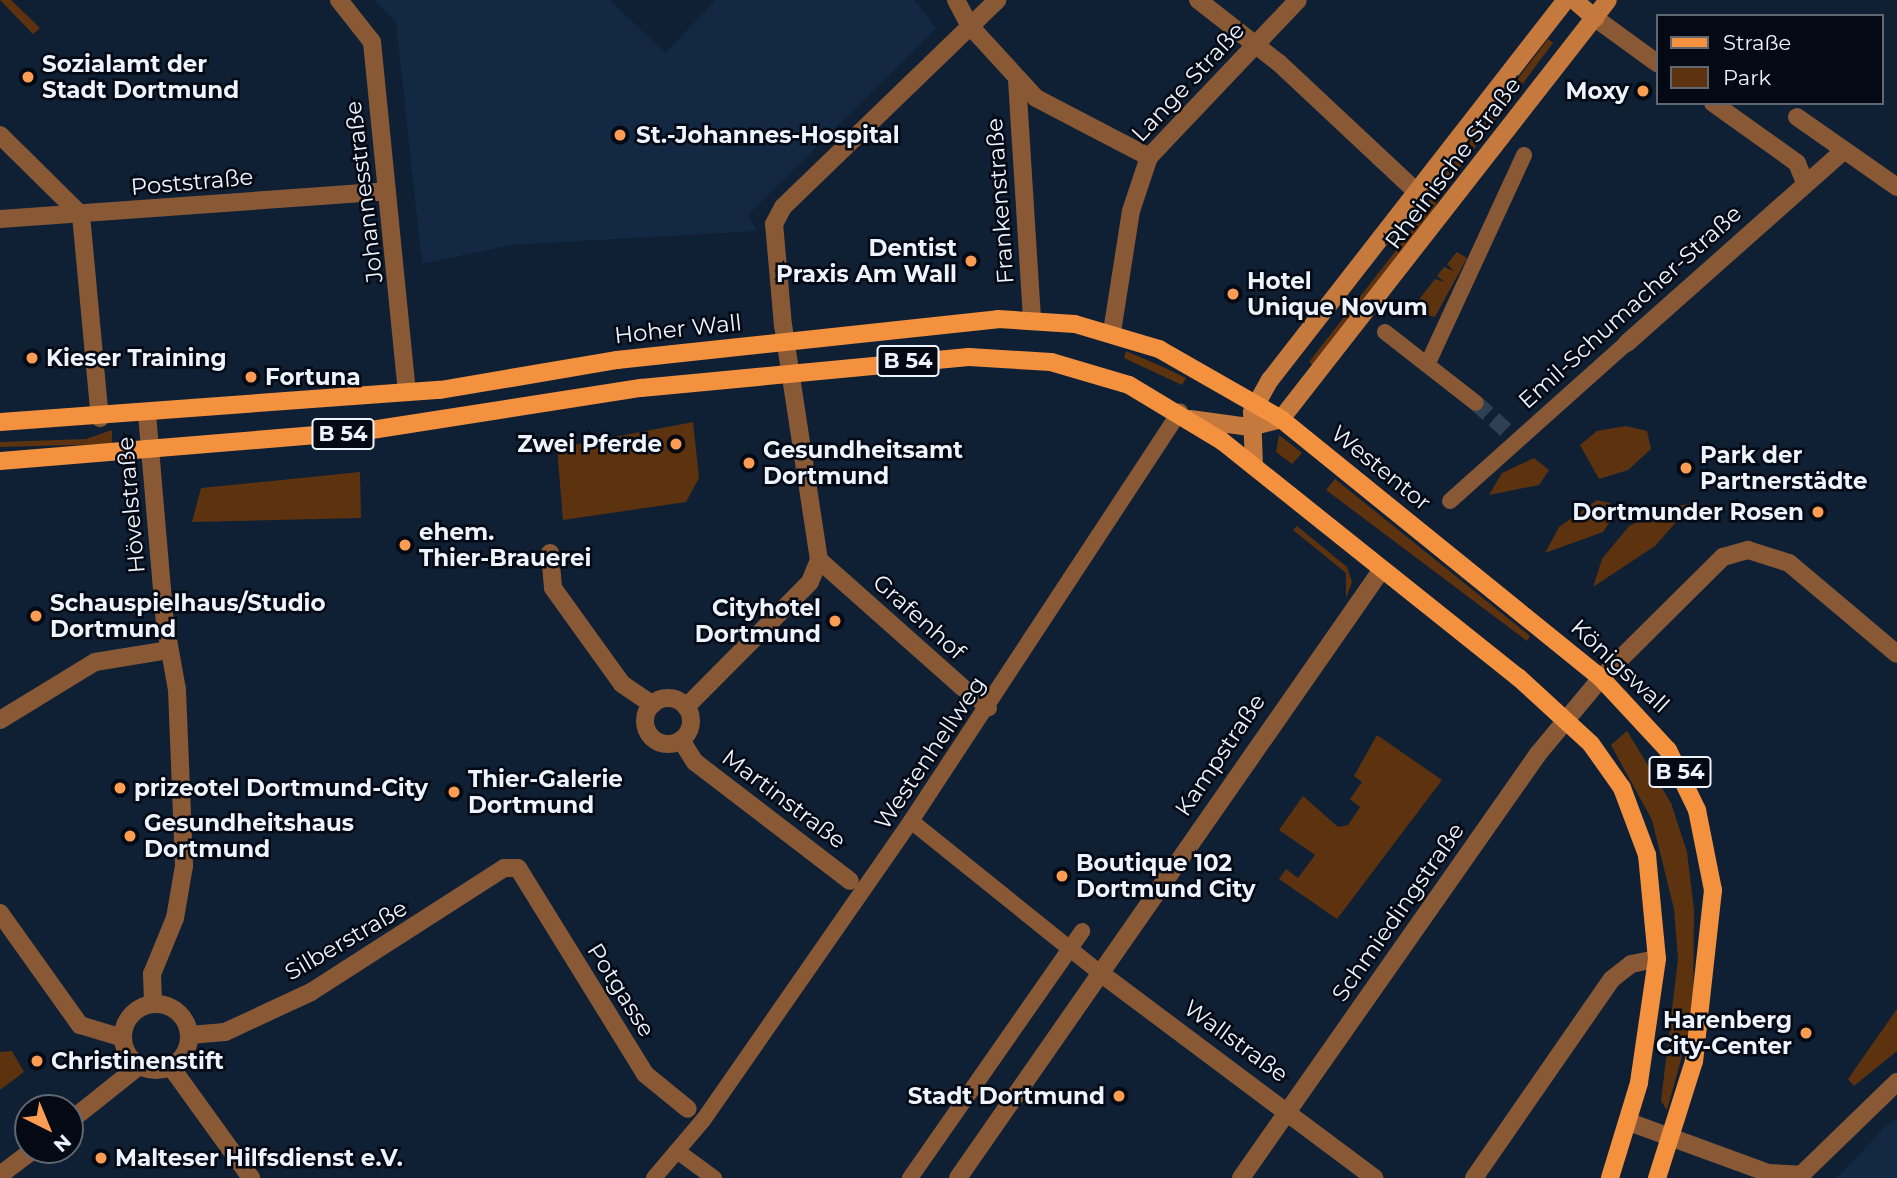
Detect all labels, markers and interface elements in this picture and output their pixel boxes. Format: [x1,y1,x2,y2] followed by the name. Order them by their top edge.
[1656,14,1883,105] legend
[1126,17,1250,147] street label: Lange Straße
[1723,30,1791,55] text: Straße
[42,50,239,104] place label: Sozialamt der Stadt Dortmund
[1723,65,1771,90] text: Park
[20,69,36,85] marker: Sozialamt der Stadt Dortmund
[1379,72,1527,254] street label: Rheinische Straße
[1565,77,1629,105] place label: Moxy
[1635,83,1651,99] marker: Moxy
[339,100,389,284] street label: Johannesstraße
[980,117,1020,285] street label: Frankenstraße
[636,121,900,149] place label: St.-Johannes-Hospital
[610,125,630,145] marker: St.-Johannes-Hospital
[130,163,254,201] street label: Poststraße
[1513,200,1747,414] street label: Emil-Schumacher-Straße
[776,234,957,288] place label: Dentist Praxis Am Wall
[963,253,979,269] marker: Dentist Praxis Am Wall
[1247,267,1428,321] place label: Hotel Unique Novum
[1225,286,1241,302] marker: Hotel Unique Novum
[613,309,743,349] street label: Hoher Wall
[46,344,227,372] place label: Kieser Training
[876,344,940,378] road number: B 54
[24,350,40,366] marker: Kieser Training
[265,363,361,391] place label: Fortuna
[243,369,259,385] marker: Fortuna
[312,416,374,452] road number: B 54
[1326,419,1436,517] street label: Westentor
[517,430,662,458] place label: Zwei Pferde
[111,436,151,574] street label: Hövelstraße
[668,436,684,452] marker: Zwei Pferde
[763,436,963,490] place label: Gesundheitsamt Dortmund
[1700,441,1867,495] place label: Park der Partnerstädte
[741,455,757,471] marker: Gesundheitsamt Dortmund
[1678,460,1694,476] marker: Park der Partnerstädte
[1572,498,1804,526] place label: Dortmunder Rosen
[1810,504,1826,520] marker: Dortmunder Rosen
[419,518,591,572] place label: ehem. Thier-Brauerei
[397,537,413,553] marker: ehem. Thier-Brauerei
[867,568,971,666] street label: Grafenhof
[50,589,326,643] place label: Schauspielhaus/Studio Dortmund
[695,594,821,648] place label: Cityhotel Dortmund
[28,608,44,624] marker: Schauspielhaus/Studio Dortmund
[827,613,843,629] marker: Cityhotel Dortmund
[1565,613,1675,719] street label: Königswall
[868,671,992,835] street label: Westenhellweg
[1169,689,1271,821] street label: Kampstraße
[717,743,851,855] street label: Martinstraße
[1648,754,1712,790] road number: B 54
[468,765,623,819] place label: Thier-Galerie Dortmund
[134,774,428,802] place label: prizeotel Dortmund-City
[112,780,128,796] marker: prizeotel Dortmund-City
[446,784,462,800] marker: Thier-Galerie Dortmund
[144,809,354,863] place label: Gesundheitshaus Dortmund
[1326,817,1470,1007] street label: Schmiedingstraße
[122,828,138,844] marker: Gesundheitshaus Dortmund
[1076,849,1255,903] place label: Boutique 102 Dortmund City
[1054,868,1070,884] marker: Boutique 102 Dortmund City
[280,894,412,986] street label: Silberstraße
[581,938,661,1042] street label: Potgasse
[1179,994,1293,1088] street label: Wallstraße
[1656,1006,1792,1060] place label: Harenberg City-Center
[1798,1025,1814,1041] marker: Harenberg City-Center
[51,1047,224,1075] place label: Christinenstift
[29,1053,45,1069] marker: Christinenstift
[908,1082,1105,1110] place label: Stadt Dortmund
[1111,1088,1127,1104] marker: Stadt Dortmund
[14,1094,84,1164] north arrow
[49,1130,76,1157] text: N
[115,1144,403,1172] place label: Malteser Hilfsdienst e.V.
[93,1150,109,1166] marker: Malteser Hilfsdienst e.V.

